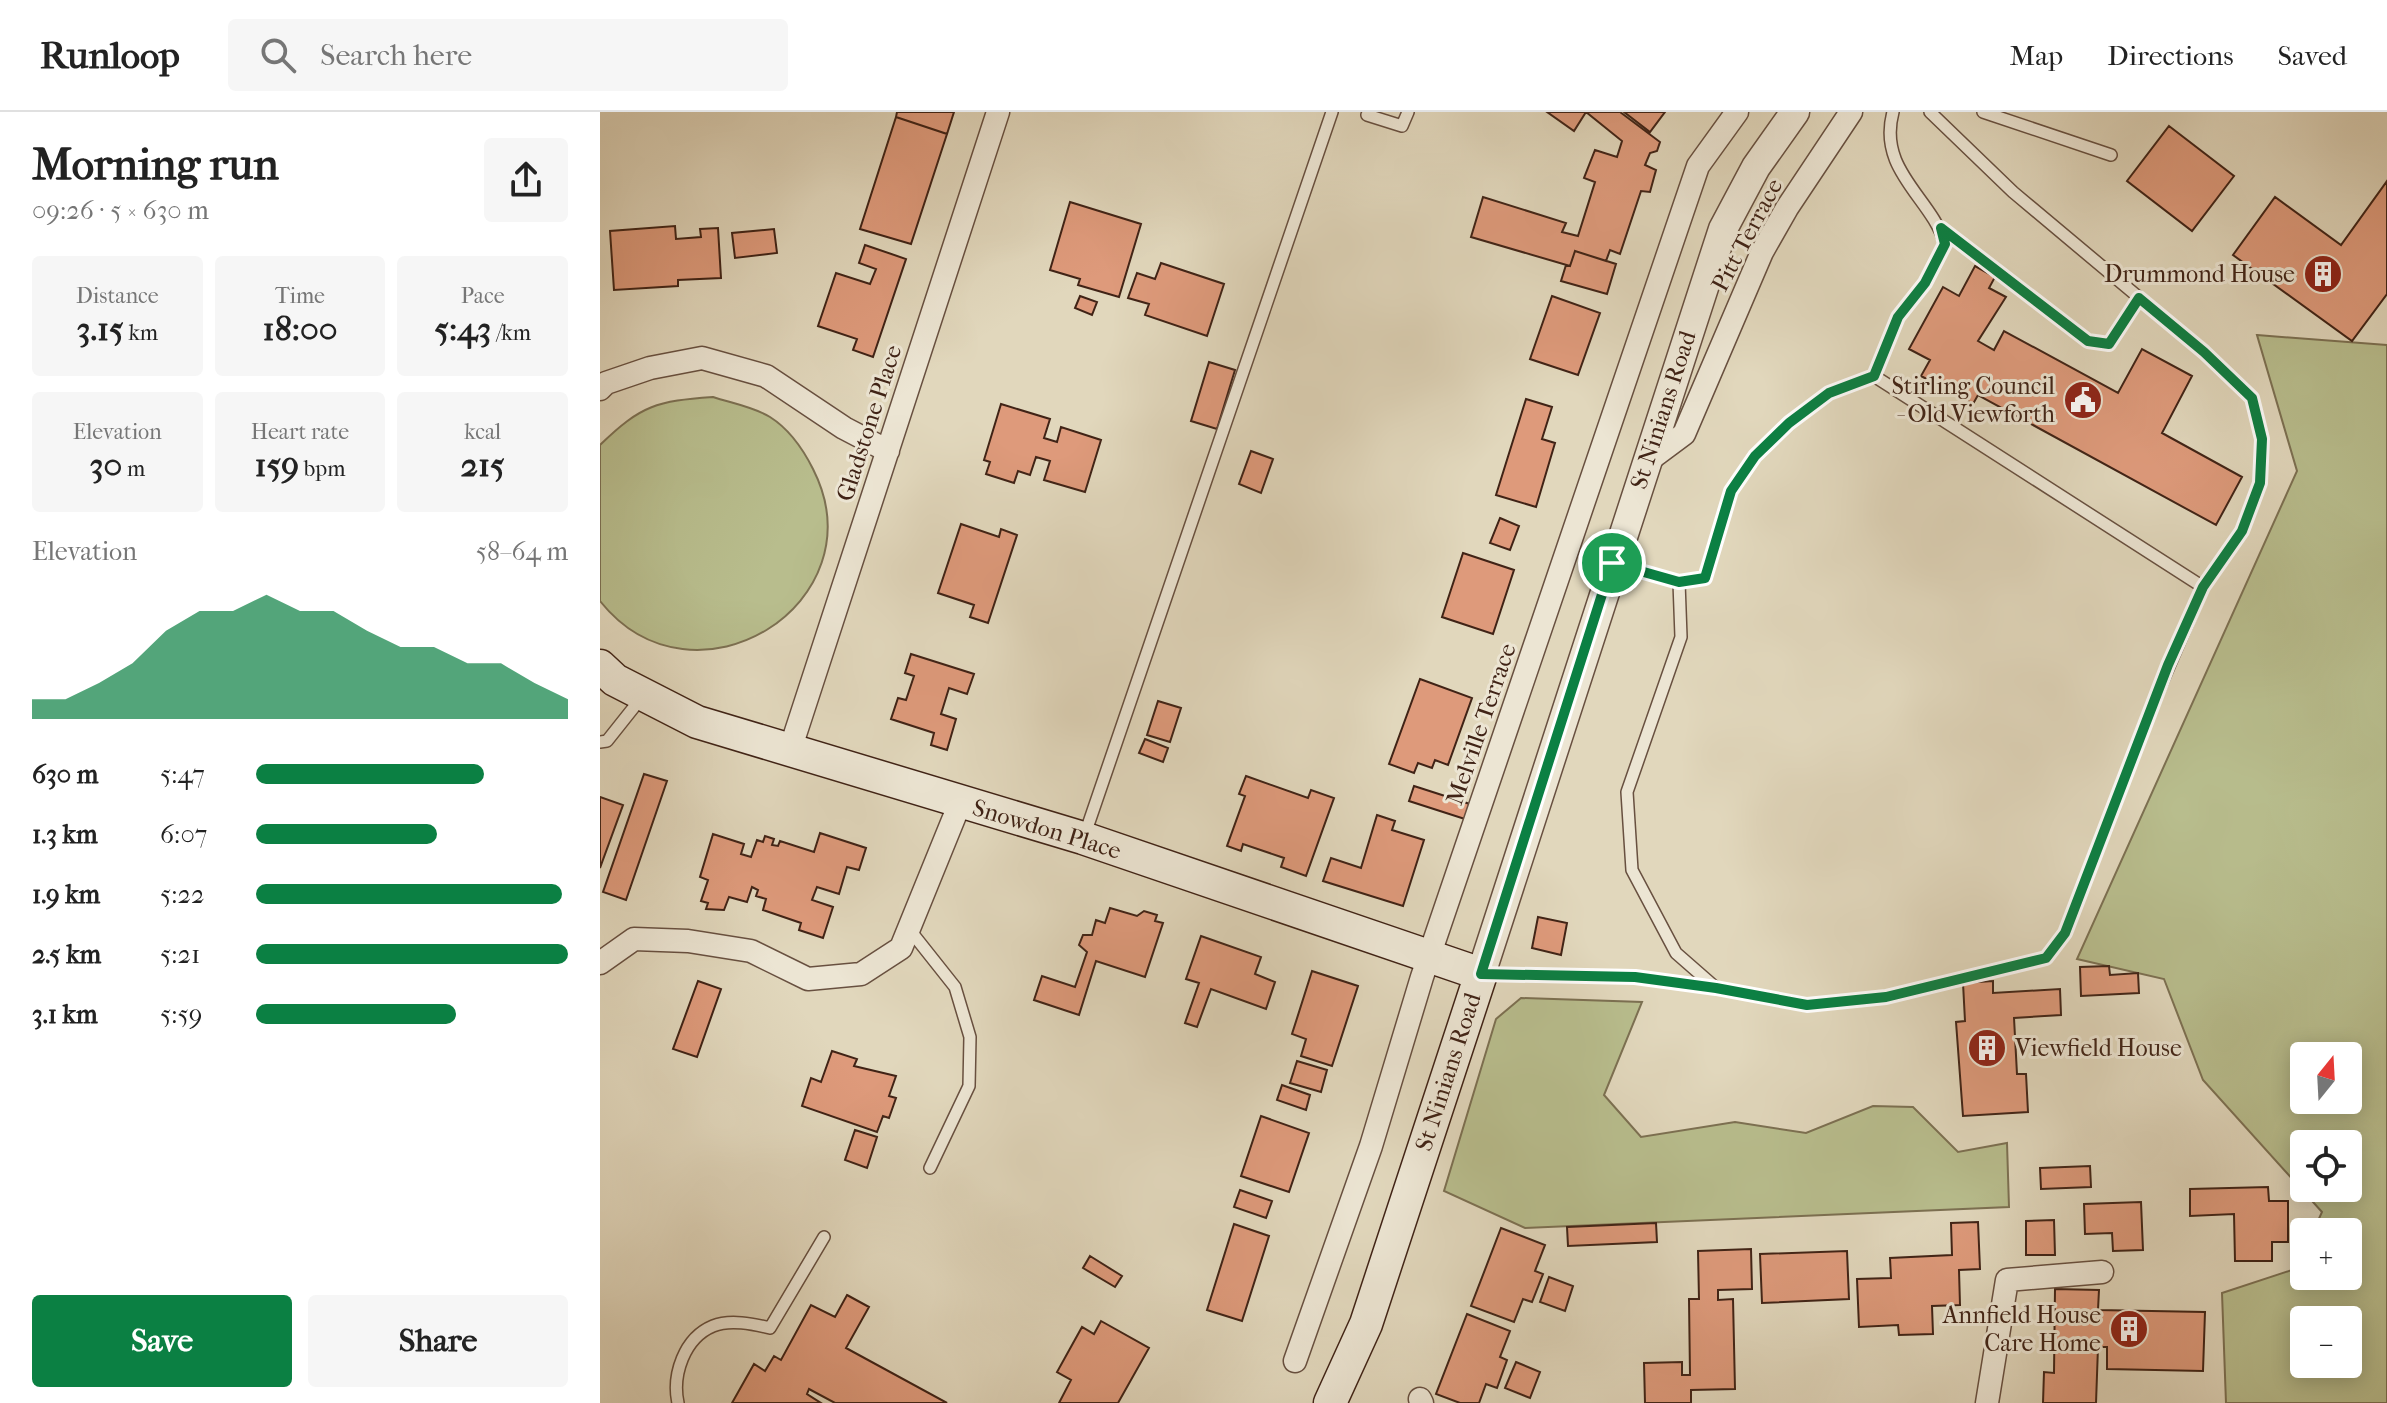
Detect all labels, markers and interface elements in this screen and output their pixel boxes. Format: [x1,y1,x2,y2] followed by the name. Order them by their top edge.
[228,19,788,91] search box
[40,33,180,78] text: Runloop
[256,33,300,77] icon: search
[320,38,472,73] text: Search here
[2010,39,2063,72] text: Map
[2107,39,2234,72] text: Directions
[2278,39,2347,72] text: Saved
[484,138,568,222] button: share
[32,139,279,190] text: Morning run
[1706,174,1788,296] street label: Pitt Terrace
[32,195,209,226] text: 09:26 · 5 × 630 m
[2302,253,2344,295] building icon: Drummond House
[2104,260,2295,288] place label: Drummond House
[76,283,159,309] text: Distance
[275,283,325,309] text: Time
[461,283,505,309] text: Pace
[77,309,124,349] text: 3.15
[263,309,337,349] text: 18:00
[434,309,491,349] text: 5:43
[124,320,158,346] text: km
[491,320,531,346] text: /km
[1624,326,1702,493] street label: St Ninians Road
[831,341,907,505] street label: Gladstone Place
[1891,372,2056,428] place label: Stirling Council - Old Viewforth
[2062,379,2104,421] public building icon: Stirling Council - Old Viewforth
[73,419,162,445] text: Elevation
[251,419,349,445] text: Heart rate
[464,419,501,445] text: kcal
[89,445,122,485] text: 30
[255,445,299,485] text: 159
[461,445,505,485] text: 215
[122,456,145,482] text: m
[299,456,345,482] text: bpm
[1578,529,1646,597] pin
[32,536,137,567] text: Elevation
[476,536,568,567] text: 58–64 m
[1590,541,1634,585] icon: arrive
[1440,639,1522,808] street label: Melville Terrace
[32,759,98,790] text: 630 m
[160,759,205,790] text: 5:47
[969,793,1125,865] street label: Snowdon Place
[32,819,98,850] text: 1.3 km
[160,819,207,850] text: 6:07
[32,879,100,910] text: 1.9 km
[160,879,204,910] text: 5:22
[32,939,101,970] text: 2.5 km
[160,939,200,970] text: 5:21
[1409,988,1487,1155] street label: St Ninians Road
[32,999,98,1030] text: 3.1 km
[160,999,202,1030] text: 5:59
[1966,1027,2008,1069] building icon: Viewfield House
[2014,1034,2182,1062] place label: Viewfield House
[2290,1042,2362,1114] north arrow
[2290,1042,2362,1378] map controls
[2290,1130,2362,1202] button: locate
[2290,1218,2362,1290] button: +
[32,1295,292,1387] button: Save
[308,1295,568,1387] button: Share
[1942,1301,2101,1357] place label: Annfield House Care Home
[2290,1306,2362,1378] button: −
[2108,1308,2150,1350] building icon: Annfield House Care Home

